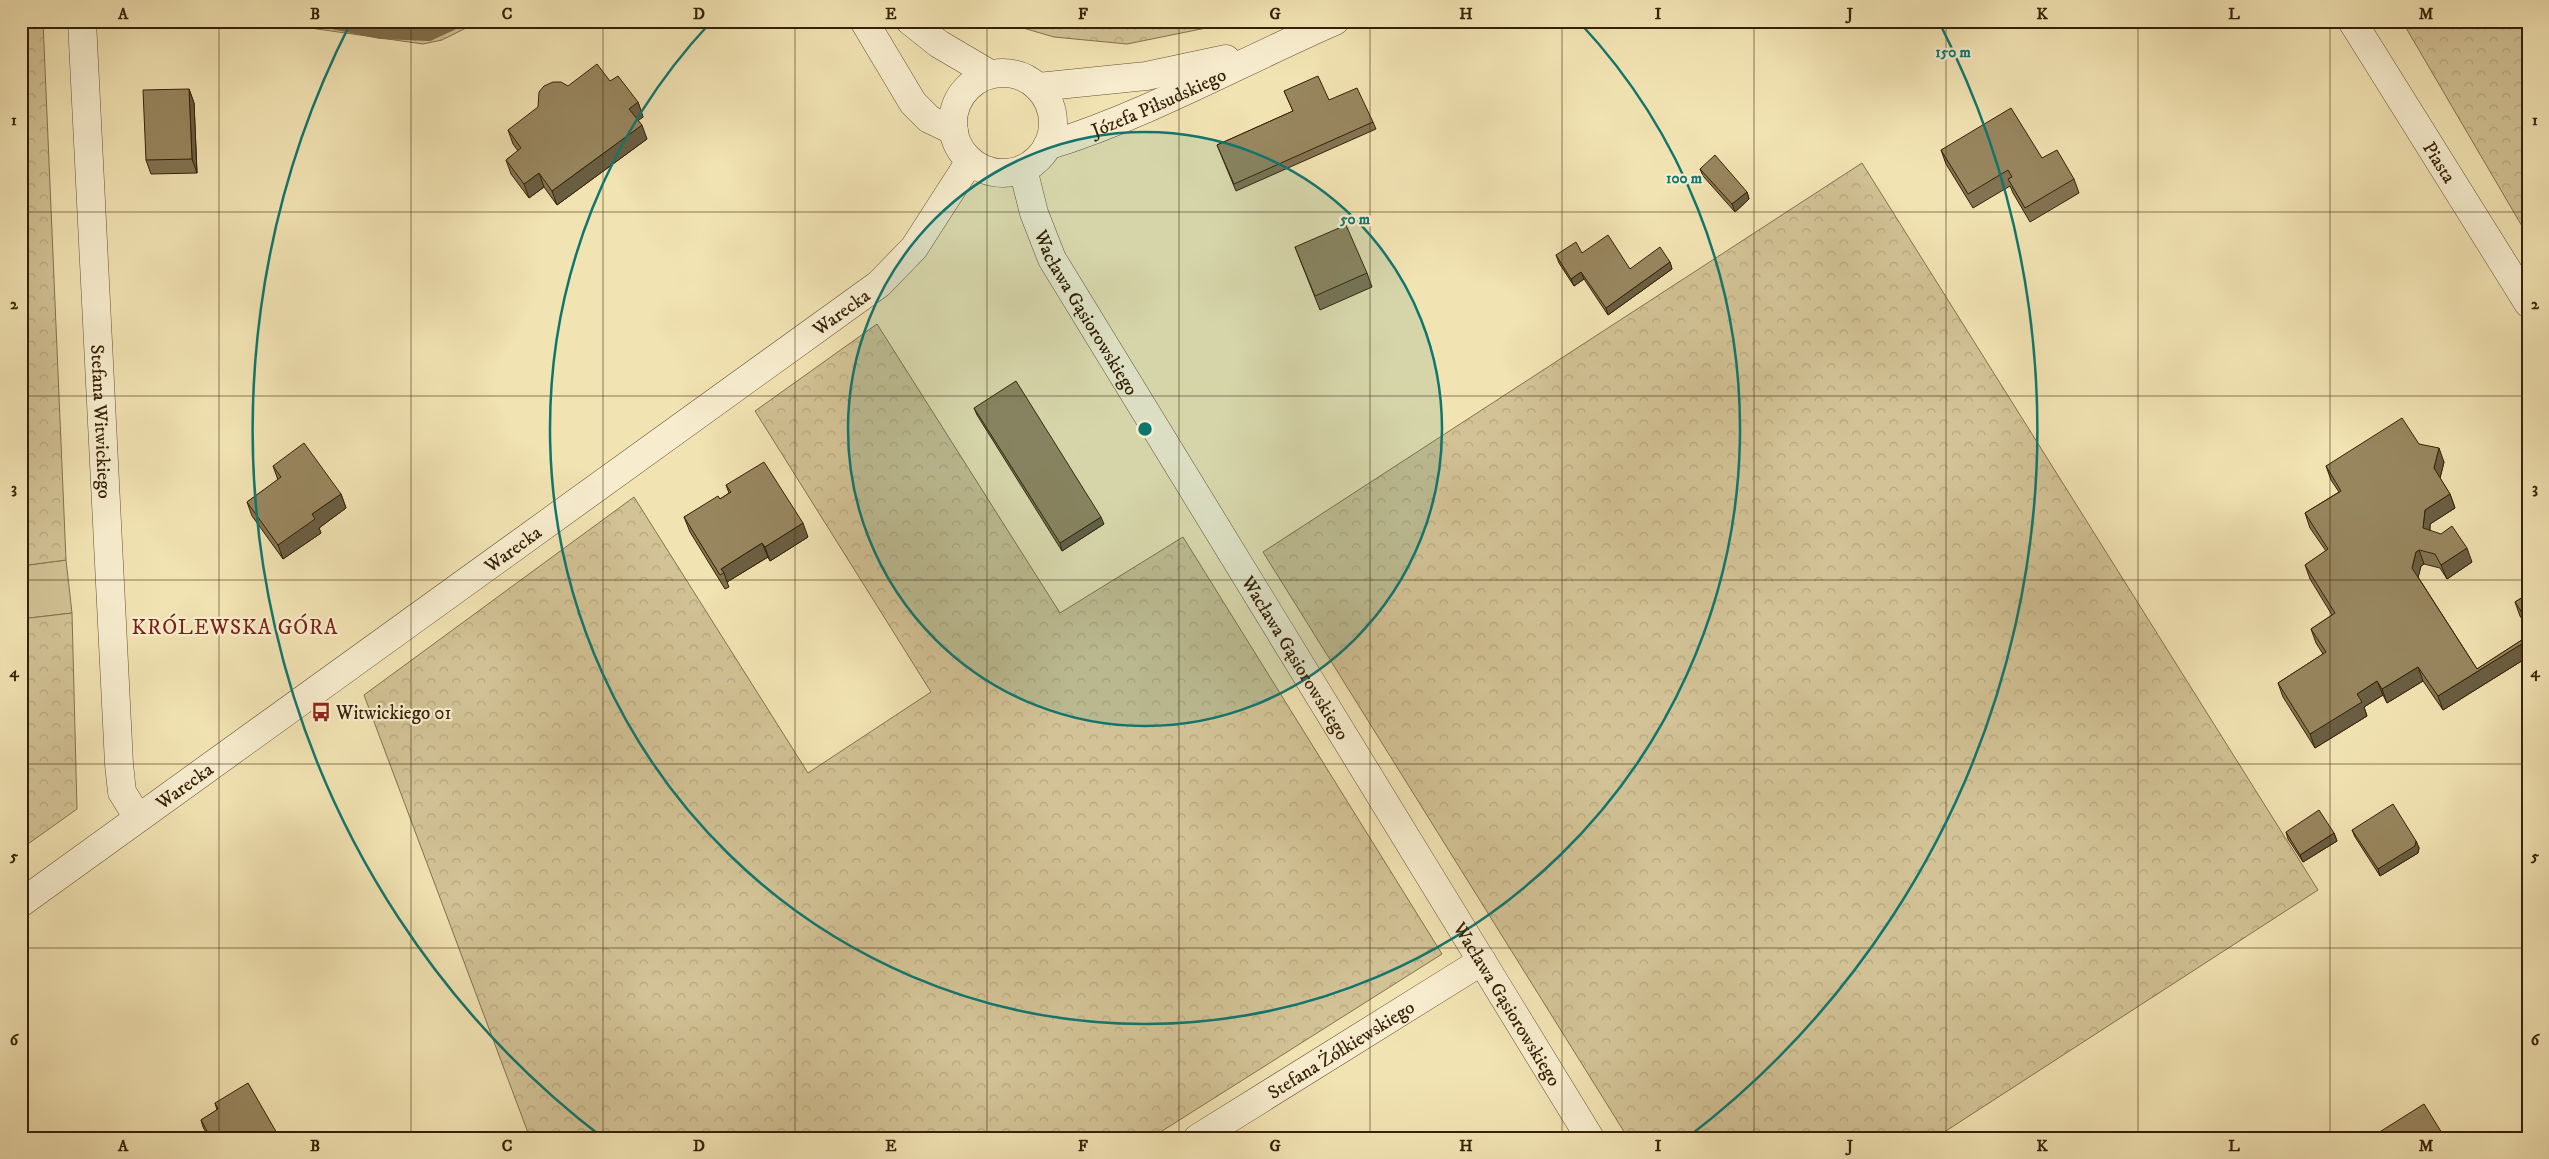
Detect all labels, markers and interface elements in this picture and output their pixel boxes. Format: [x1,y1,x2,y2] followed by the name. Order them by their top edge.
[117,4,129,24] text: A
[310,4,320,24] text: B
[502,4,512,24] text: C
[693,4,705,24] text: D
[885,4,897,24] text: E
[1078,4,1088,24] text: F
[1269,4,1281,24] text: G
[1459,4,1473,24] text: H
[1655,4,1662,24] text: I
[1845,4,1854,24] text: J
[2036,4,2048,24] text: K
[2228,4,2240,24] text: L
[2419,4,2434,24] text: M
[1935,43,1971,62] text: 150 m
[1087,63,1230,143] street label: Józefa Piłsudskiego
[11,110,17,130] text: 1
[2532,110,2538,130] text: 1
[2417,138,2460,188] street label: Piasta
[1666,169,1703,188] text: 100 m
[1339,210,1371,229] text: 50 m
[1028,226,1143,400] street label: Wacława Gąsiorowskiego
[808,284,875,342] street label: Warecka
[10,294,19,314] text: 2
[2531,294,2540,314] text: 2
[85,344,116,499] street label: Stefana Witwickiego
[1136,420,1154,438] centre of rings
[11,478,17,498] text: 3
[2532,478,2538,498] text: 3
[479,521,546,579] street label: Warecka
[1235,571,1353,744] street label: Wacława Gąsiorowskiego
[132,613,338,641] district label: KRÓLEWSKA GÓRA
[8,662,19,682] text: 4
[2529,662,2540,682] text: 4
[310,701,332,723] bus stop icon: Witwickiego 01
[335,702,451,725] place label: Witwickiego 01
[151,758,218,816] street label: Warecka
[9,846,18,866] text: 5
[2530,846,2539,866] text: 5
[1447,918,1565,1091] street label: Wacława Gąsiorowskiego
[1264,996,1419,1105] street label: Stefana Żółkiewskiego
[10,1030,20,1050] text: 6
[2531,1030,2541,1050] text: 6
[117,1136,129,1156] text: A
[310,1136,320,1156] text: B
[502,1136,512,1156] text: C
[693,1136,705,1156] text: D
[885,1136,897,1156] text: E
[1078,1136,1088,1156] text: F
[1269,1136,1281,1156] text: G
[1459,1136,1473,1156] text: H
[1655,1136,1662,1156] text: I
[1845,1136,1854,1156] text: J
[2036,1136,2048,1156] text: K
[2228,1136,2240,1156] text: L
[2419,1136,2434,1156] text: M

